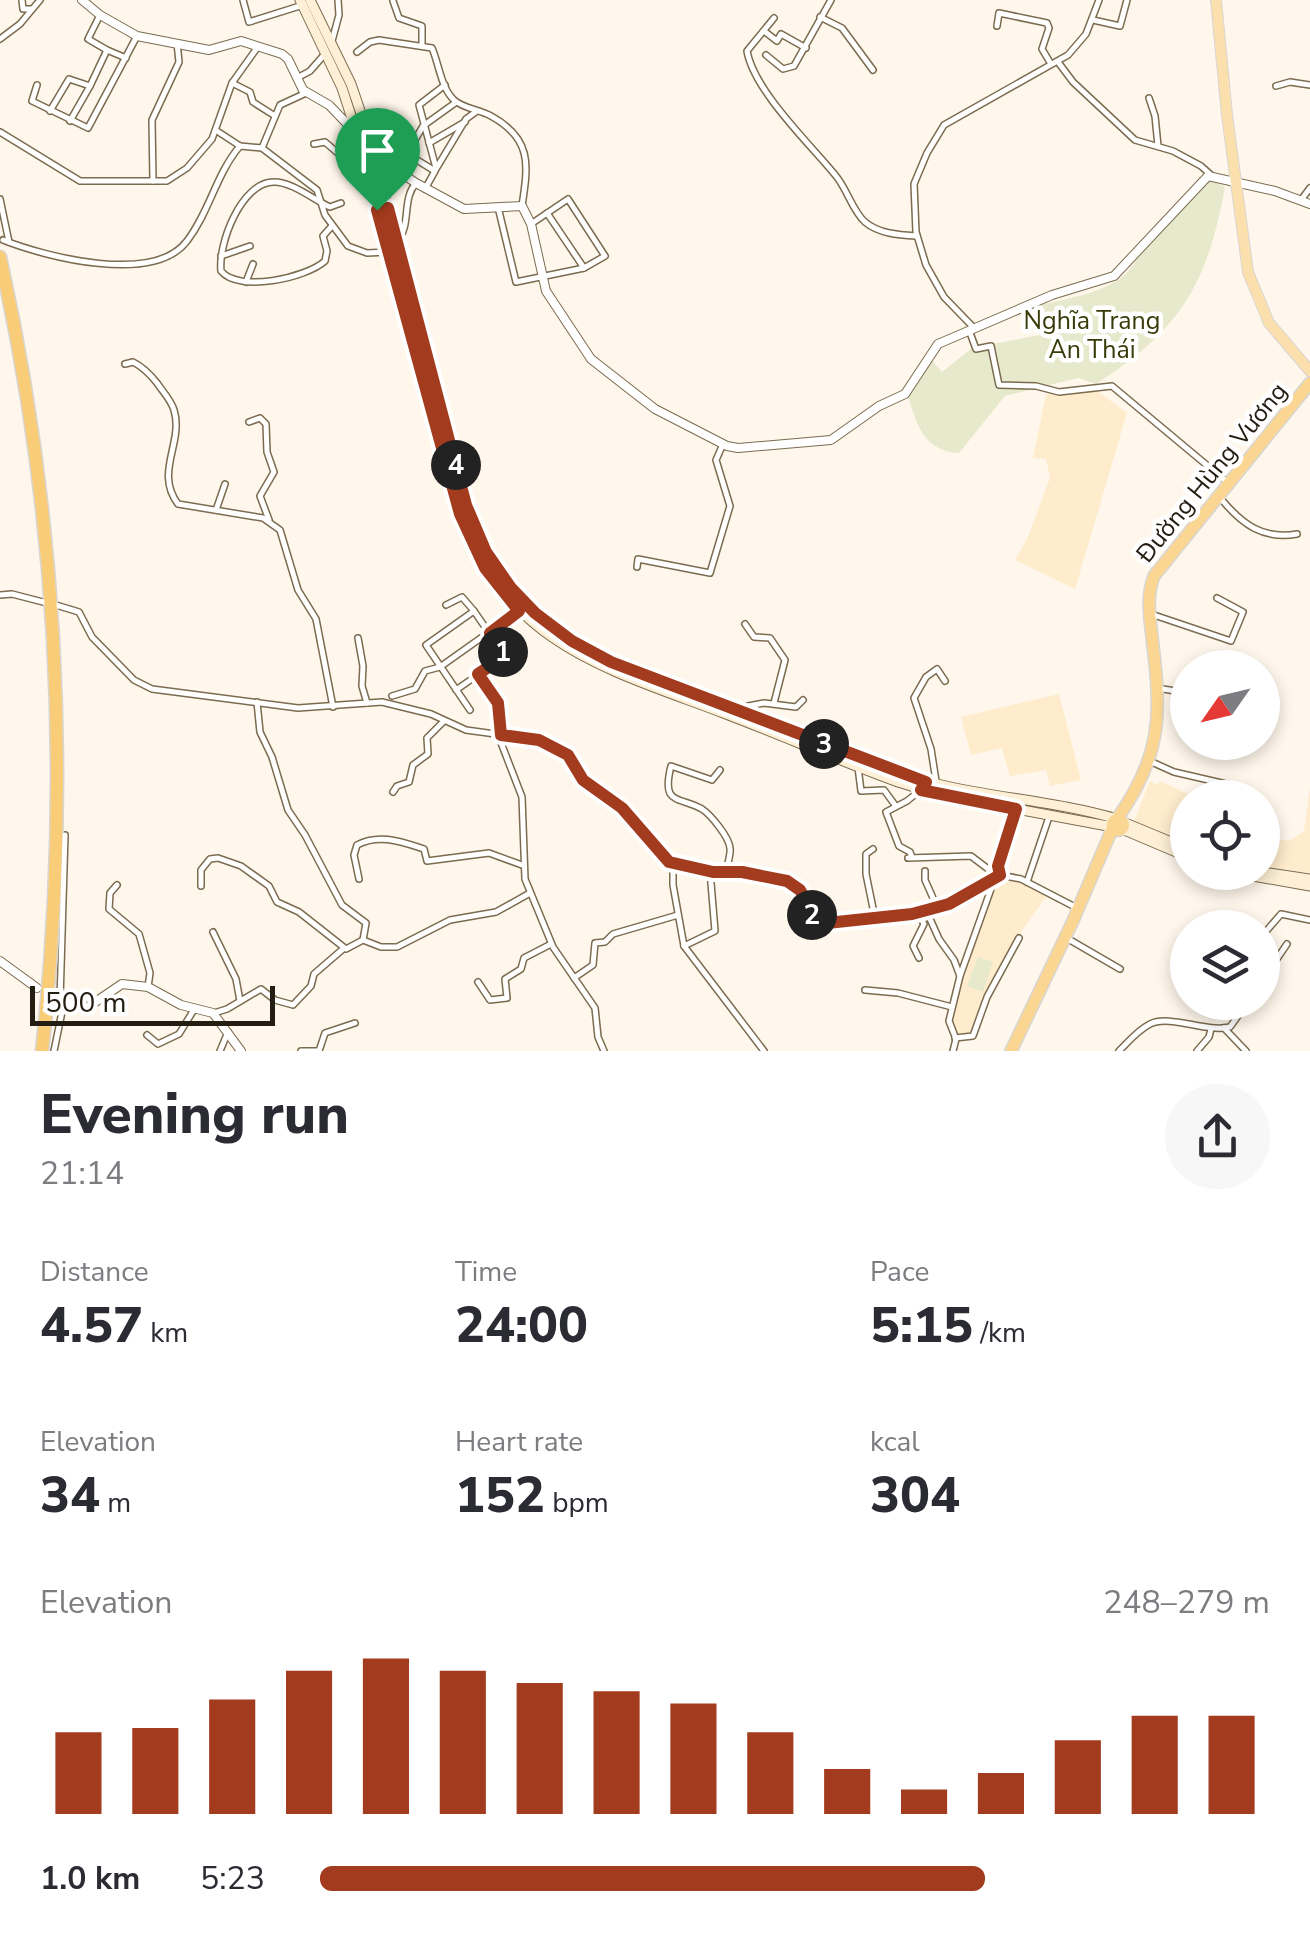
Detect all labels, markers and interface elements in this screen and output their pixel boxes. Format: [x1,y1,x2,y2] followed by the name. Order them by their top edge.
[335,108,420,211] pin
[350,123,405,178] icon: arrive
[1024,304,1160,367] park label: Nghĩa Trang An Thái
[1128,375,1295,571] street label: Đường Hùng Vương
[431,440,481,490] pin: 4
[448,446,464,484] text: 4
[478,627,528,677] pin: 1
[495,633,511,671] text: 1
[1170,650,1280,760] north arrow
[1170,650,1280,1020] map controls
[799,719,849,769] pin: 3
[816,725,832,763] text: 3
[1170,780,1280,890] button: locate
[787,890,837,940] pin: 2
[804,896,820,934] text: 2
[1170,910,1280,1020] button: layers
[30,981,275,1026] scale bar
[45,984,127,1022] text: 500 m
[40,1077,349,1152] text: Evening run
[1165,1084,1270,1189] button: share
[40,1152,124,1195] text: 21:14
[40,1253,149,1291] text: Distance
[455,1253,517,1291] text: Time
[870,1253,929,1291] text: Pace
[40,1291,143,1360] text: 4.57
[455,1291,588,1360] text: 24:00
[870,1291,973,1360] text: 5:15
[143,1314,188,1352] text: km
[973,1314,1026,1352] text: /km
[40,1423,156,1461] text: Elevation
[455,1423,583,1461] text: Heart rate
[870,1423,920,1461] text: kcal
[40,1461,100,1530] text: 34
[455,1461,545,1530] text: 152
[870,1461,960,1530] text: 304
[100,1484,131,1522] text: m
[545,1484,609,1522] text: bpm
[40,1581,173,1624] text: Elevation
[1103,1581,1270,1624] text: 248–279 m
[40,1857,140,1900] text: 1.0 km
[200,1857,265,1900] text: 5:23

